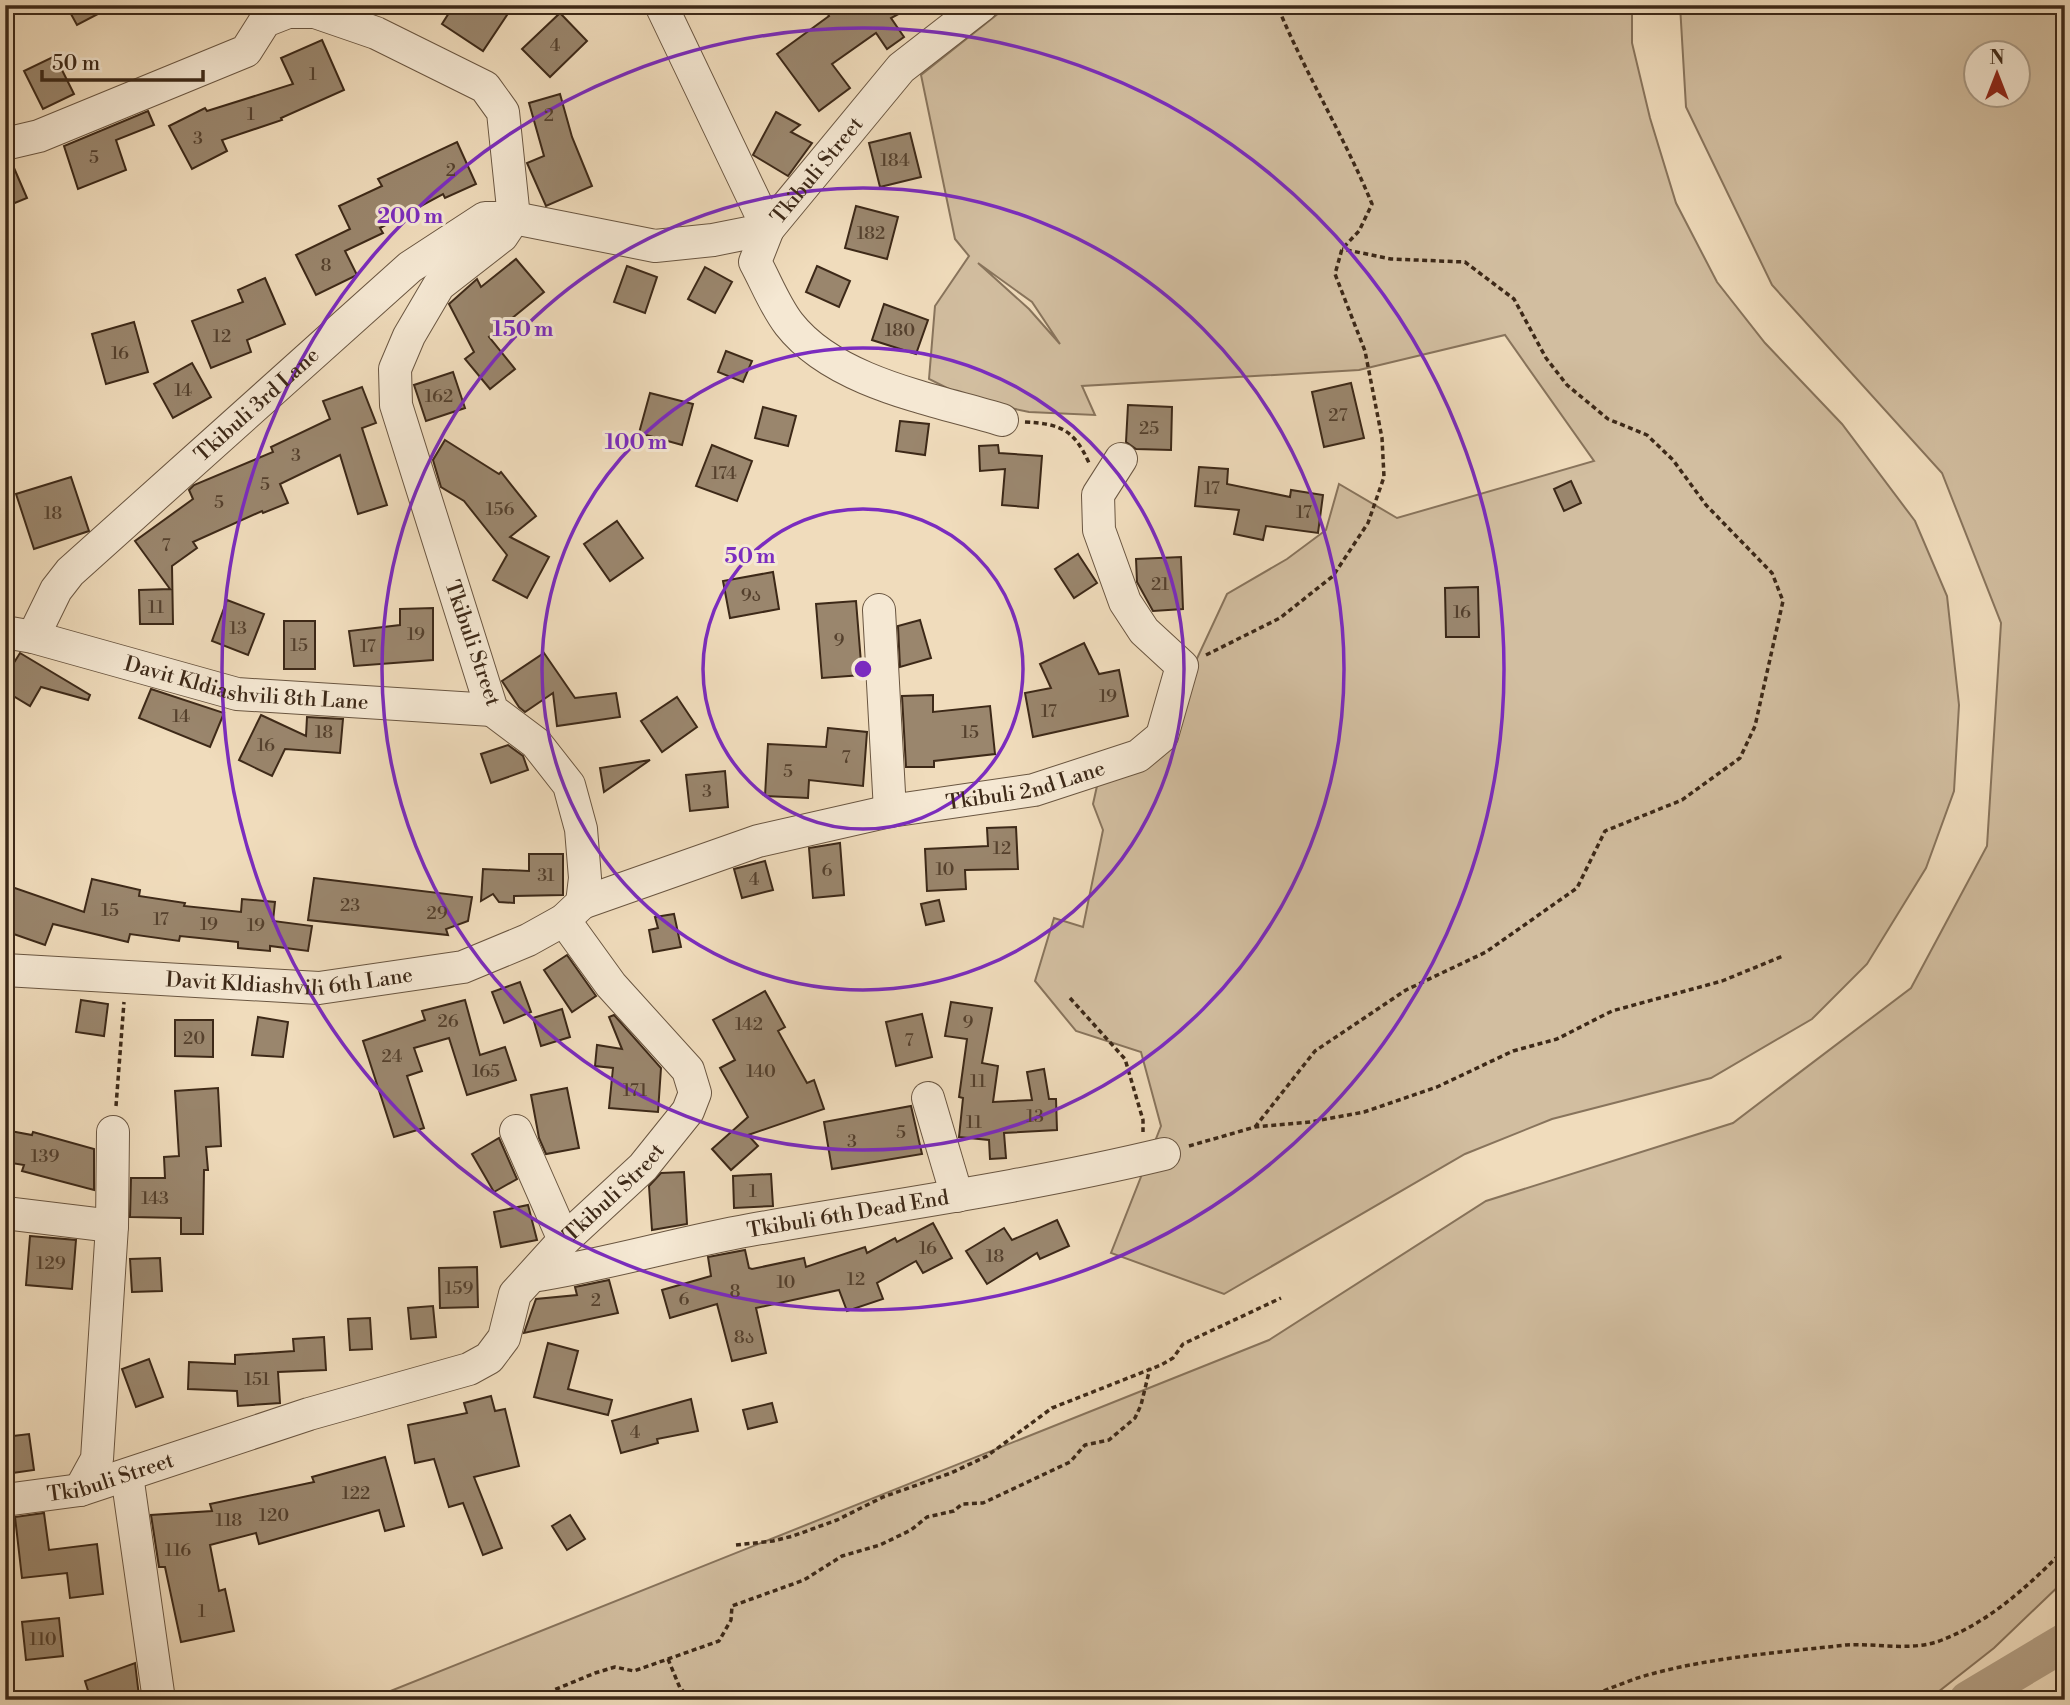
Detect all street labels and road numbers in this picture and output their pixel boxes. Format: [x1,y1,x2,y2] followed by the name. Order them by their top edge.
[766,111,870,230] street label: Tkibuli Street
[190,343,324,467] street label: Tkibuli 3rd Lane
[438,577,506,710] street label: Tkibuli Street
[121,651,369,716] street label: Davit Kldiashvili 8th Lane
[944,756,1109,817] street label: Tkibuli 2nd Lane
[165,962,415,1002] street label: Davit Kldiashvili 6th Lane
[558,1138,671,1248] street label: Tkibuli Street
[745,1185,951,1244] street label: Tkibuli 6th Dead End
[45,1448,178,1508] street label: Tkibuli Street

